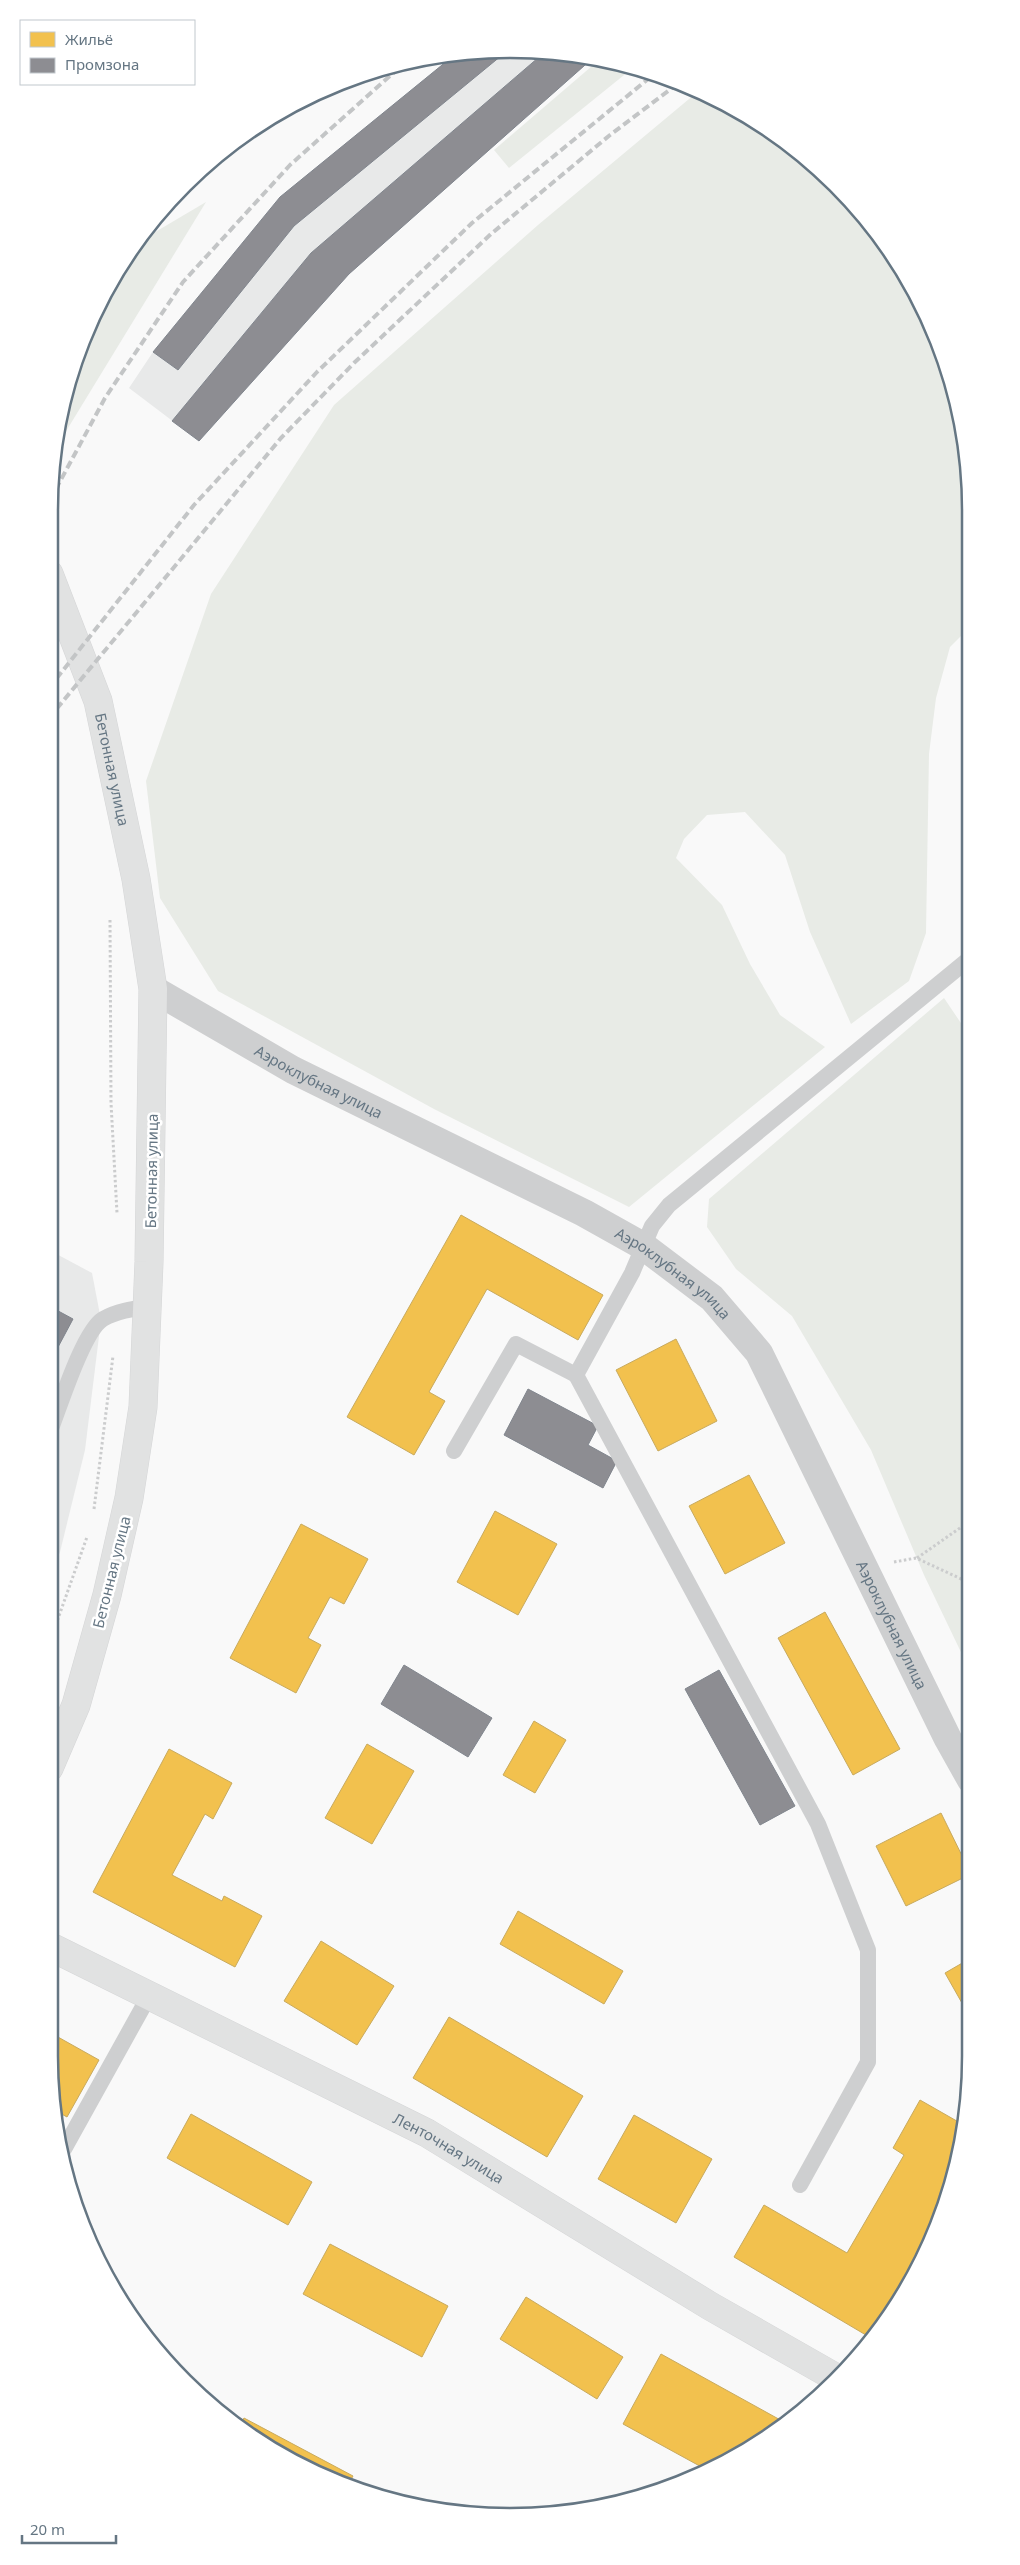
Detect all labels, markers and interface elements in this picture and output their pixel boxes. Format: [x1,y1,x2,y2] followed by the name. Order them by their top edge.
[20,20,195,85] legend
[65,29,113,49] text: Жильё
[65,54,139,74] text: Промзона
[91,711,134,828] street label: Бетонная улица
[251,1040,386,1123] street label: Аэроклубная улица
[140,1113,162,1229] street label: Бетонная улица
[612,1223,736,1323] street label: Аэроклубная улица
[87,1514,135,1630] street label: Бетонная улица
[852,1557,932,1693] street label: Аэроклубная улица
[390,2108,508,2188] street label: Ленточная улица
[22,2512,116,2544] scale bar
[30,2519,65,2539] text: 20 m

